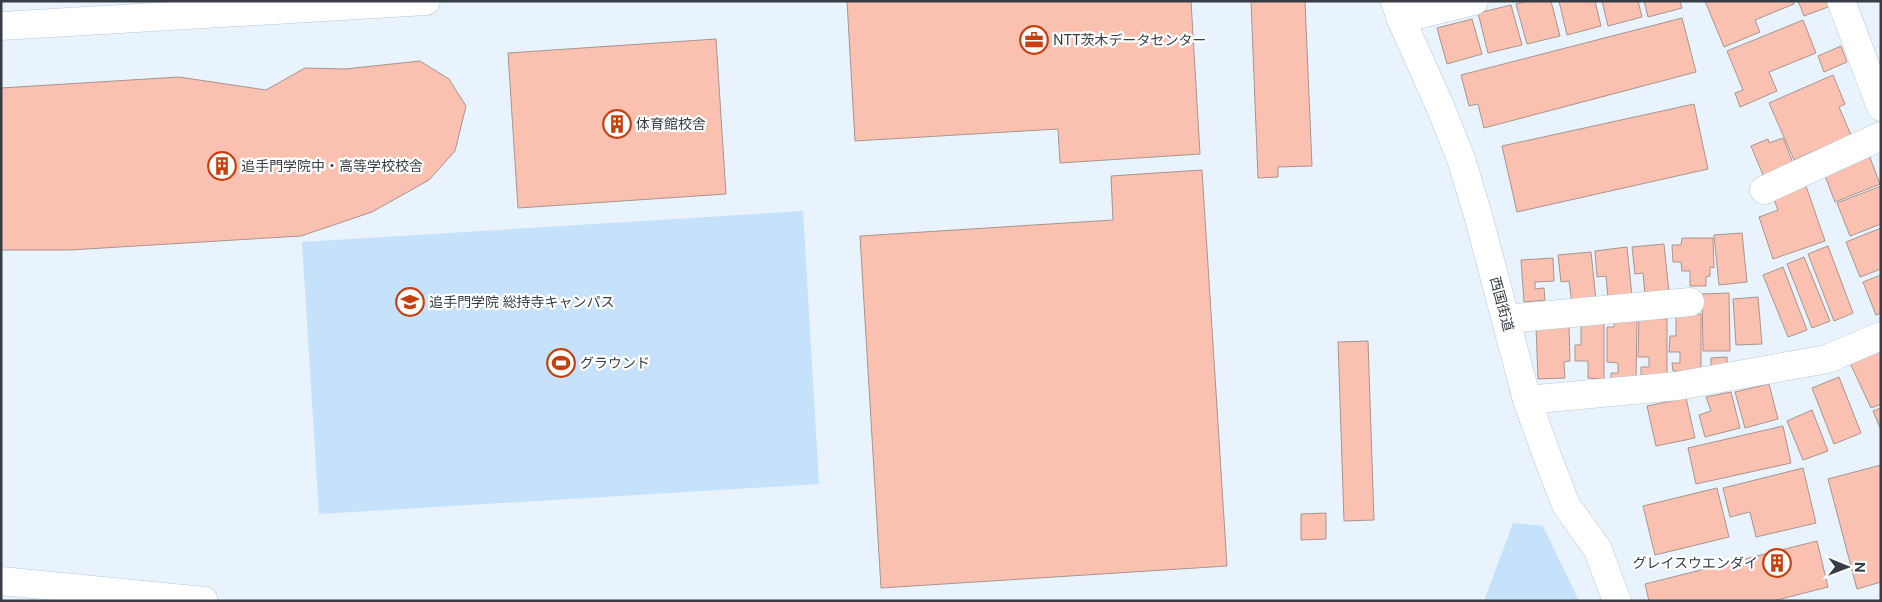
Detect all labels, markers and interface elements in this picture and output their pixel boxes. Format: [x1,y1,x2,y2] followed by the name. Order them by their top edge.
[1019,25,1049,55] office icon: NTT茨木データセンター
[1053,32,1207,48] place label: NTT茨木データセンター
[602,109,632,139] building icon: 体育館校舎
[636,116,706,132] place label: 体育館校舎
[207,151,237,181] building icon: 追手門学院中・高等学校校舎
[241,158,423,174] place label: 追手門学院中・高等学校校舎
[1487,275,1517,333] street label: 西国街道
[395,287,425,317] school or university icon: 追手門学院 総持寺キャンパス
[429,294,614,310] place label: 追手門学院 総持寺キャンパス
[546,348,576,378] sports icon: グラウンド
[580,355,650,371] place label: グラウンド
[1822,542,1872,592] north arrow
[1762,548,1792,578] building icon: グレイスウエンダイ
[1632,555,1758,571] place label: グレイスウエンダイ
[1852,562,1868,573] text: N

